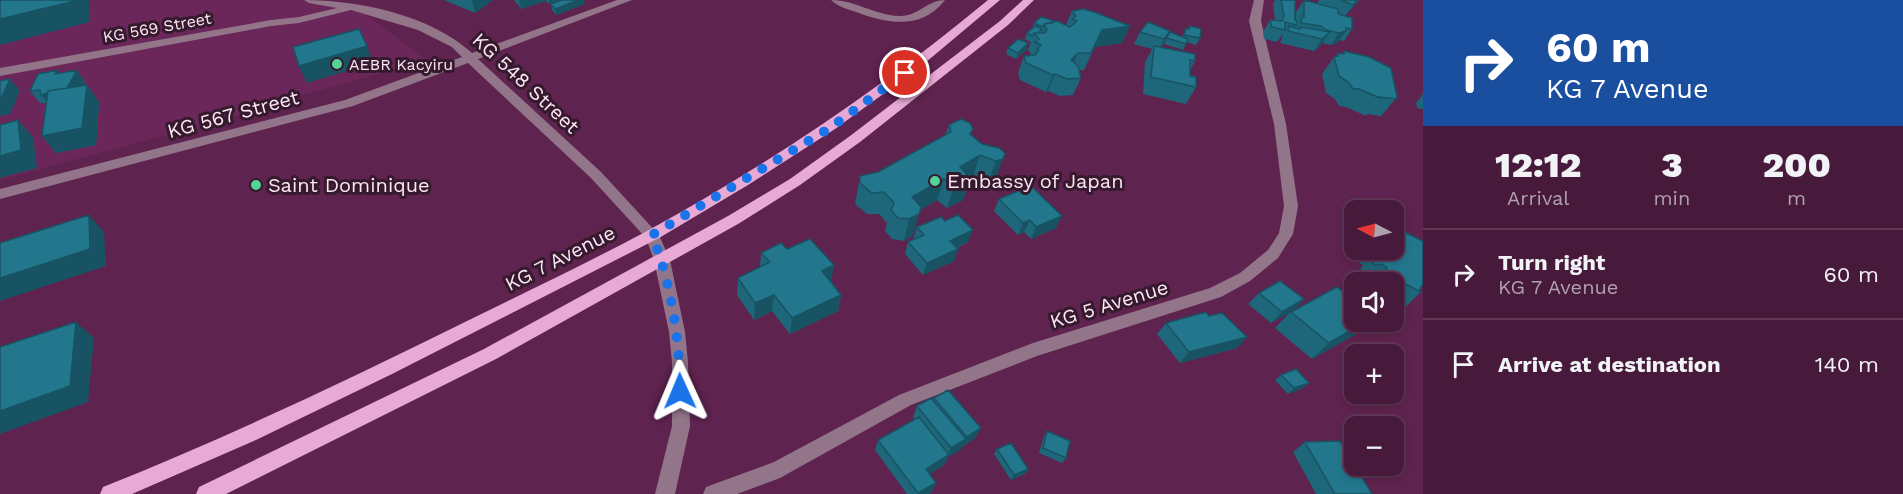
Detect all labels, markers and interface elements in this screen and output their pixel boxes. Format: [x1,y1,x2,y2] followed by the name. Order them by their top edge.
[101,9,213,46] street label: KG 569 Street
[1546,23,1650,72] text: 60 m
[1447,24,1525,102] icon: right
[468,27,585,139] street label: KG 548 Street
[879,47,930,98] pin
[349,55,453,74] place label: AEBR Kacyiru
[888,56,921,89] icon: arrive
[330,57,344,71] marker: AEBR Kacyiru
[1546,73,1709,105] text: KG 7 Avenue
[165,85,302,143] street label: KG 567 Street
[1495,144,1581,186] text: 12:12
[1661,144,1683,186] text: 3
[1762,144,1831,186] text: 200
[947,169,1124,193] place label: Embassy of Japan
[268,173,430,197] place label: Saint Dominique
[928,174,942,188] marker: Embassy of Japan
[249,178,263,192] marker: Saint Dominique
[1507,186,1569,210] text: Arrival
[1654,186,1690,210] text: min
[1787,186,1806,210] text: m
[1344,200,1404,260] north arrow
[1344,200,1404,476] map controls
[501,220,619,296] street label: KG 7 Avenue
[1498,250,1605,275] text: Turn right
[1447,258,1480,291] icon: right
[1823,262,1879,287] text: 60 m
[1344,272,1404,332] button: sound
[1047,275,1171,333] street label: KG 5 Avenue
[1498,275,1618,299] text: KG 7 Avenue
[1344,344,1404,404] button: +
[1447,348,1480,381] icon: arrive
[1498,352,1721,377] text: Arrive at destination
[1815,352,1879,377] text: 140 m
[648,359,712,423] position arrow
[1344,416,1404,476] button: −

